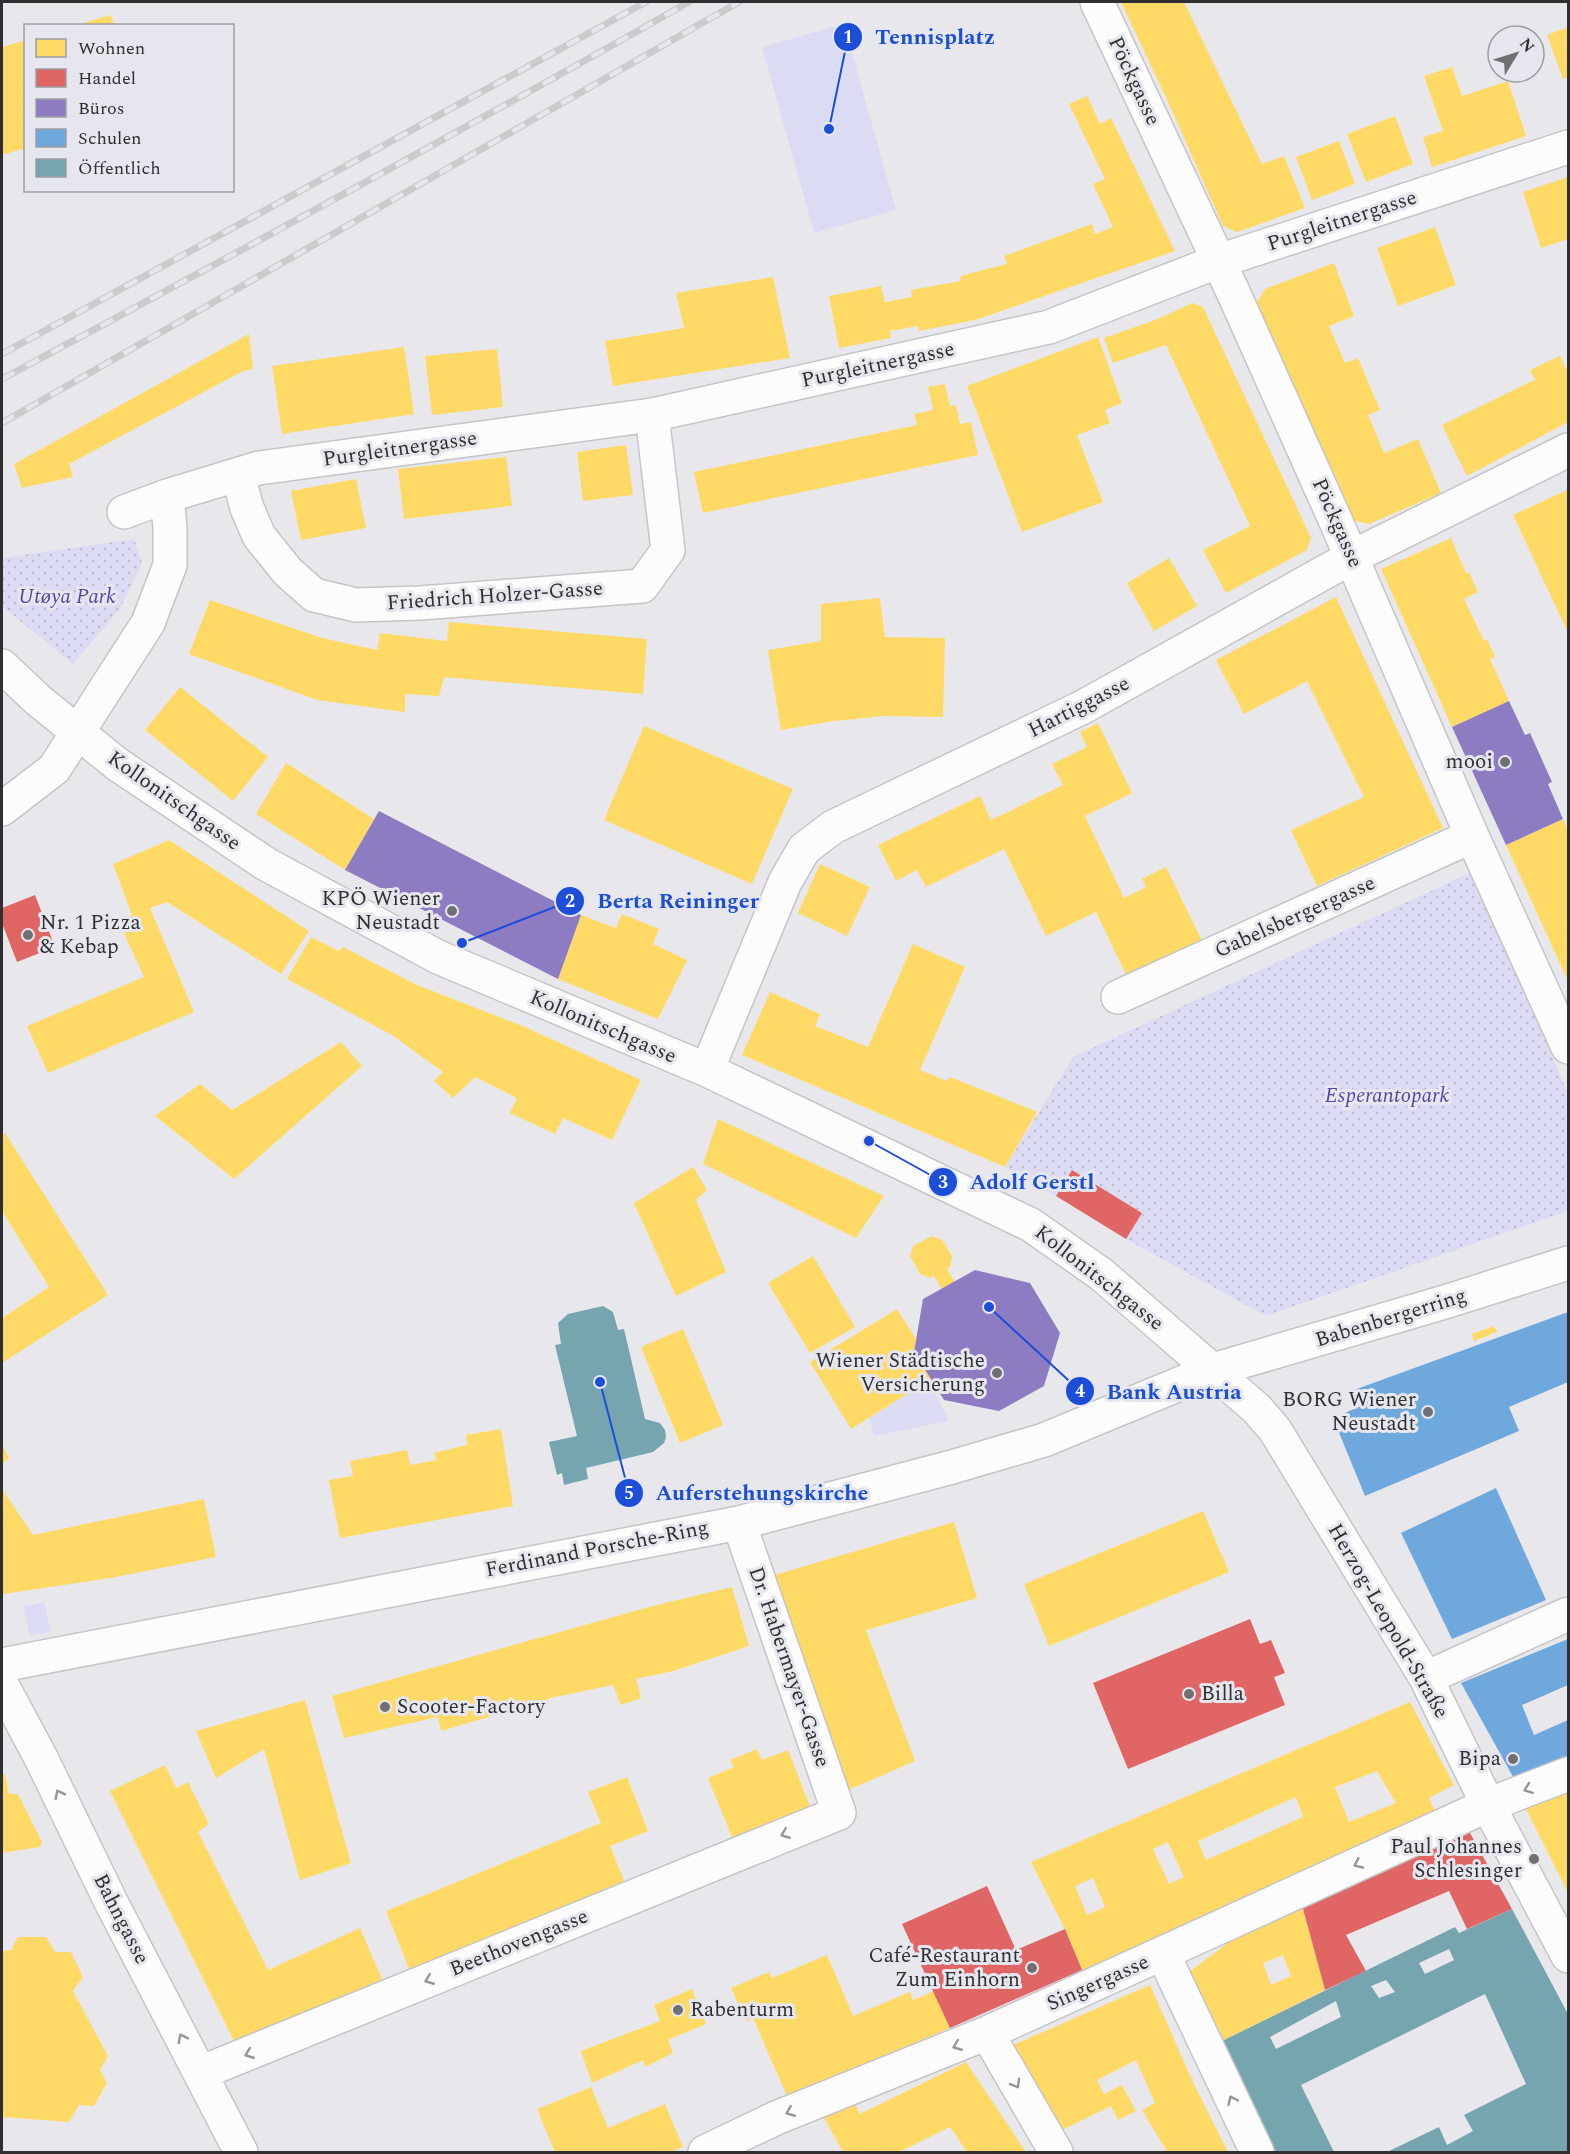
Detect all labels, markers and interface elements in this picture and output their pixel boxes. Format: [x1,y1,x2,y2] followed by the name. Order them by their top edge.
[833,17,1007,57] callout: Tennisplatz
[875,21,995,54] text: Tennisplatz
[24,24,234,192] legend
[843,24,853,51] text: 1
[1486,24,1546,84] north arrow
[1099,31,1169,131] street label: Pöckgasse
[1514,33,1541,58] text: N
[78,35,145,62] text: Wohnen
[78,65,136,92] text: Handel
[78,95,125,122] text: Büros
[78,125,142,152] text: Schulen
[78,155,161,182] text: Öffentlich
[1263,182,1421,260] street label: Purgleitnergasse
[799,333,957,397] street label: Purgleitnergasse
[321,422,479,476] street label: Purgleitnergasse
[1303,473,1371,573] street label: Pöckgasse
[386,572,604,620] street label: Friedrich Holzer-Gasse
[18,581,116,613] park label: Utøya Park
[1023,668,1135,746] street label: Hartiggasse
[101,743,247,859] street label: Kollonitschgasse
[1446,746,1493,778] place label: mooi
[1498,755,1512,769] marker: mooi
[1209,867,1381,967] street label: Gabelsbergergasse
[555,881,771,921] callout: Berta Reininger
[321,883,440,939] place label: KPÖ Wiener Neustadt
[597,885,760,918] text: Berta Reininger
[565,888,575,915] text: 2
[445,904,459,918] marker: KPÖ Wiener Neustadt
[40,907,142,963] place label: Nr. 1 Pizza & Kebap
[21,928,35,942] marker: Nr. 1 Pizza & Kebap
[525,982,681,1072] street label: Kollonitschgasse
[1325,1080,1449,1112] park label: Esperantopark
[928,1162,1107,1202] callout: Adolf Gerstl
[970,1166,1094,1199] text: Adolf Gerstl
[938,1169,948,1196] text: 3
[1027,1217,1171,1339] street label: Kollonitschgasse
[1311,1280,1471,1356] street label: Babenbergerring
[816,1345,985,1401] place label: Wiener Städtische Versicherung
[990,1366,1004,1380] marker: Wiener Städtische Versicherung
[1065,1371,1254,1411] callout: Bank Austria
[1106,1376,1242,1409] text: Bank Austria
[1075,1378,1085,1405] text: 4
[1282,1384,1416,1440] place label: BORG Wiener Neustadt
[1421,1405,1435,1419] marker: BORG Wiener Neustadt
[614,1473,881,1513] callout: Auferstehungskirche
[656,1477,869,1510] text: Auferstehungskirche
[624,1480,634,1507] text: 5
[483,1512,711,1586] street label: Ferdinand Porsche-Ring
[1319,1518,1457,1724] street label: Herzog-Leopold-Straße
[740,1562,838,1772] street label: Dr. Habermayer-Gasse
[1201,1678,1245,1710] place label: Billa
[1182,1687,1196,1701] marker: Billa
[397,1691,546,1723] place label: Scooter-Factory
[378,1700,392,1714] marker: Scooter-Factory
[1458,1743,1502,1775] place label: Bipa
[1506,1752,1520,1766] marker: Bipa
[1523,1782,1534,1794] one-way arrow
[55,1789,66,1800] one-way arrow
[780,1827,791,1839] one-way arrow
[1390,1831,1522,1887] place label: Paul Johannes Schlesinger
[1527,1852,1541,1866] marker: Paul Johannes Schlesinger
[1354,1857,1365,1869] one-way arrow
[85,1868,157,1970] street label: Bahngasse
[445,1901,593,1985] street label: Beethovengasse
[868,1940,1020,1996] place label: Café-Restaurant Zum Einhorn
[1042,1946,1154,2020] street label: Singergasse
[1025,1961,1039,1975] marker: Café-Restaurant Zum Einhorn
[424,1973,435,1985] one-way arrow
[690,1994,794,2026] place label: Rabenturm
[671,2003,685,2017] marker: Rabenturm
[177,2034,189,2045] one-way arrow
[952,2038,962,2051] one-way arrow
[244,2047,255,2059] one-way arrow
[1009,2078,1021,2088] one-way arrow
[1228,2095,1240,2106] one-way arrow
[786,2105,797,2117] one-way arrow

